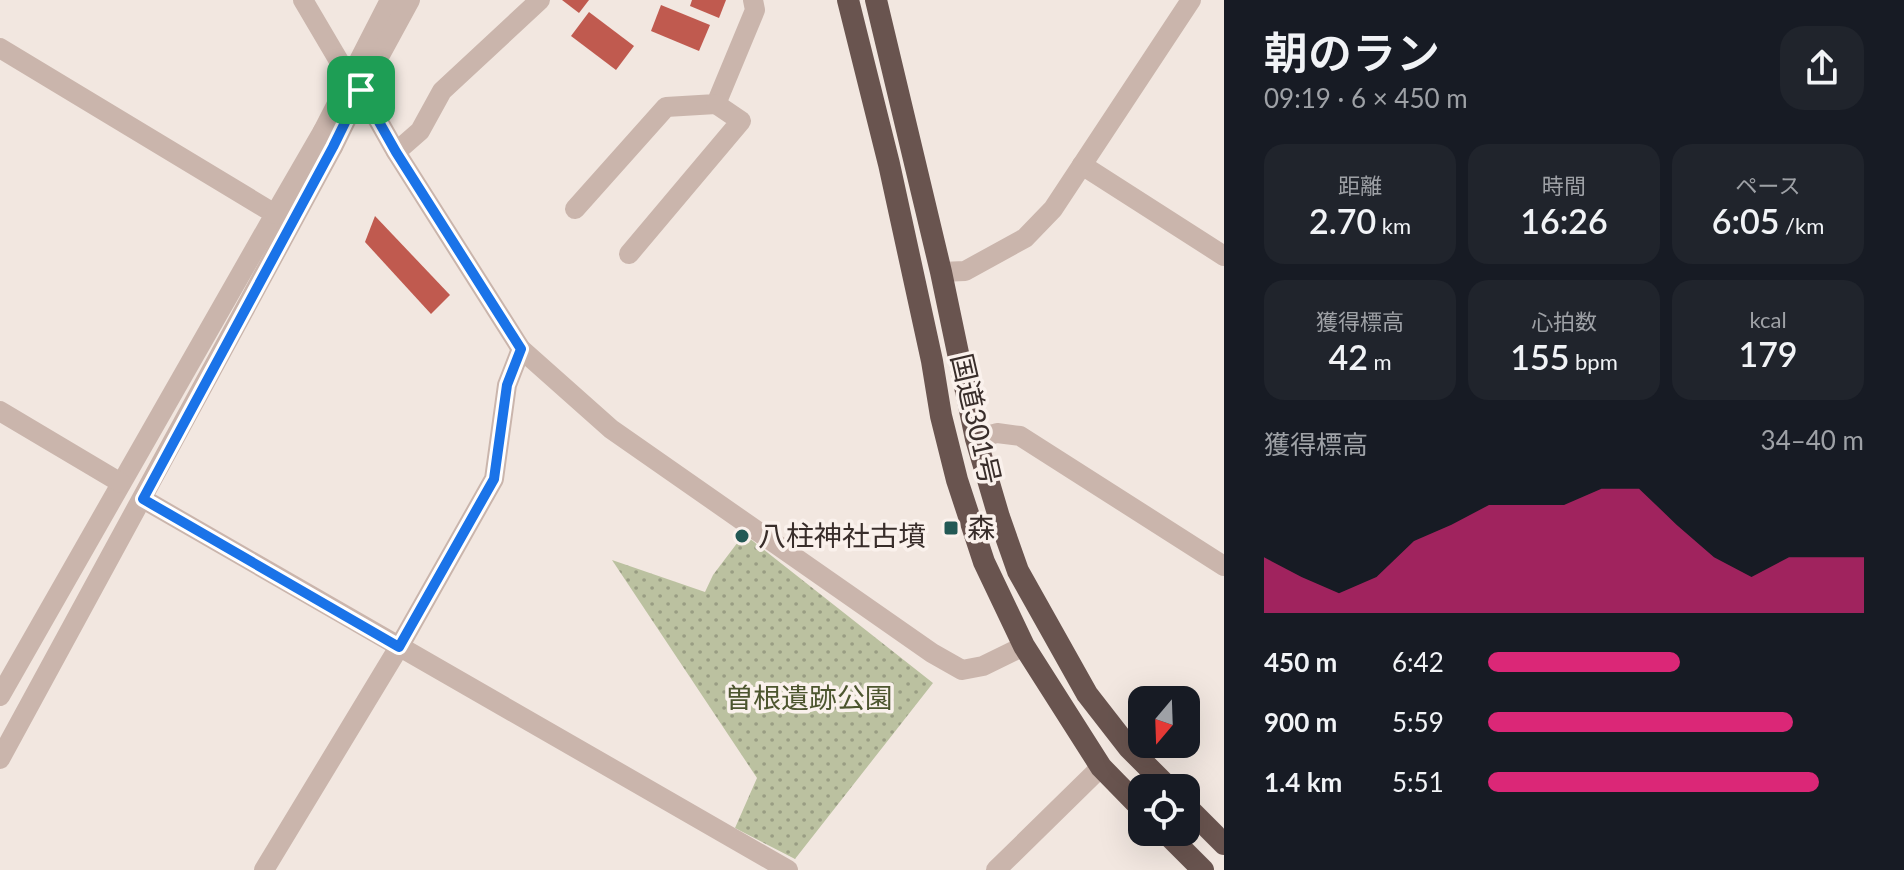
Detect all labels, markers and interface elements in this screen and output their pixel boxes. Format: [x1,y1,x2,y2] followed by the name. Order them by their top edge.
[1264,26,1440,78] text: 朝のラン
[1780,26,1864,110] button: share
[327,56,395,124] pin
[339,68,383,112] icon: arrive
[1264,82,1468,114] text: 09:19 · 6 × 450 m
[1338,172,1382,199] text: 距離
[1542,172,1586,199] text: 時間
[1736,172,1800,199] text: ペース
[1309,200,1376,241] text: 2.70
[1520,200,1608,241] text: 16:26
[1712,200,1779,241] text: 6:05
[1376,212,1411,239] text: km
[1779,212,1824,239] text: /km
[1749,306,1787,333] text: kcal
[1316,308,1404,335] text: 獲得標高
[1531,308,1597,335] text: 心拍数
[1738,333,1798,374] text: 179
[1328,336,1368,377] text: 42
[1510,336,1569,377] text: 155
[1368,348,1392,375] text: m
[1569,348,1618,375] text: bpm
[945,350,1008,487] street label: 国道301号
[1761,424,1864,456] text: 34–40 m
[1264,428,1368,460] text: 獲得標高
[967,510,995,544] place label: 森
[758,518,926,552] place label: 八柱神社古墳
[942,519,960,537] marker: 森
[733,527,751,545] marker: 八柱神社古墳
[1264,646,1337,678] text: 450 m
[1392,646,1444,678] text: 6:42
[725,680,893,714] park label: 曽根遺跡公園
[1128,686,1200,758] north arrow
[1128,686,1200,846] map controls
[1264,706,1337,738] text: 900 m
[1392,706,1444,738] text: 5:59
[1264,766,1342,798] text: 1.4 km
[1392,766,1444,798] text: 5:51
[1128,774,1200,846] button: locate

